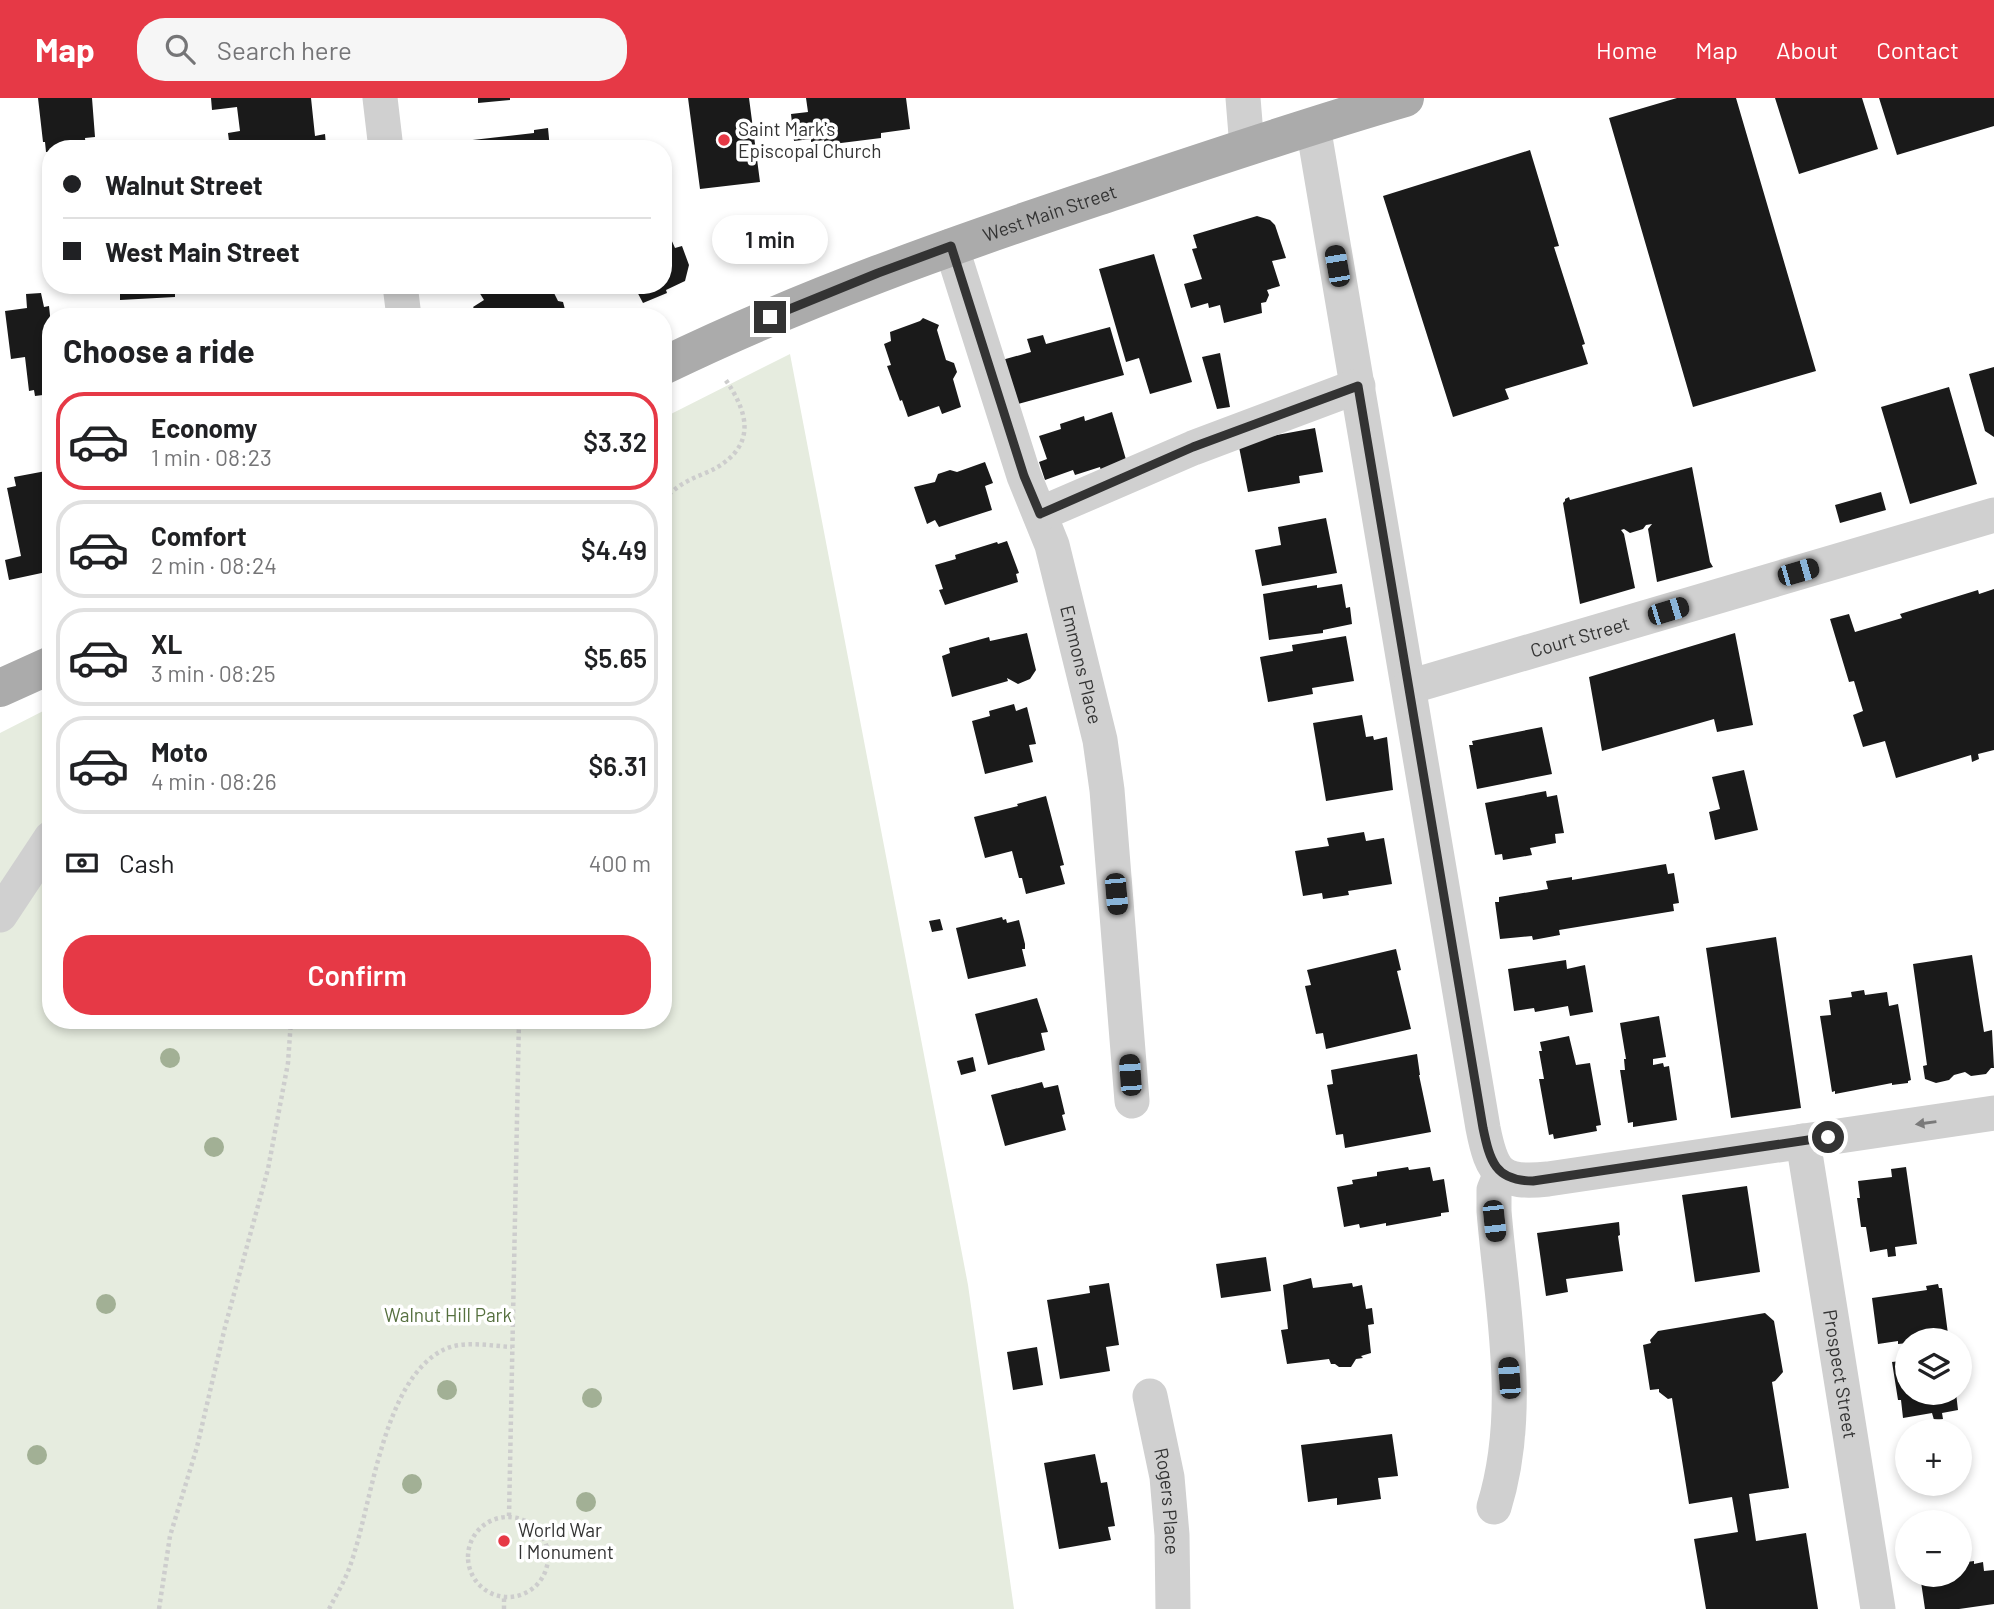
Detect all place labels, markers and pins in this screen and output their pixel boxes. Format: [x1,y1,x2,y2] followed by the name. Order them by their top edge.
[738,117,881,162] place label: Saint Mark's Episcopal Church
[716,132,732,148] marker: Saint Mark's Episcopal Church
[518,1518,614,1563] place label: World War I Monument
[496,1533,512,1549] marker: World War I Monument

